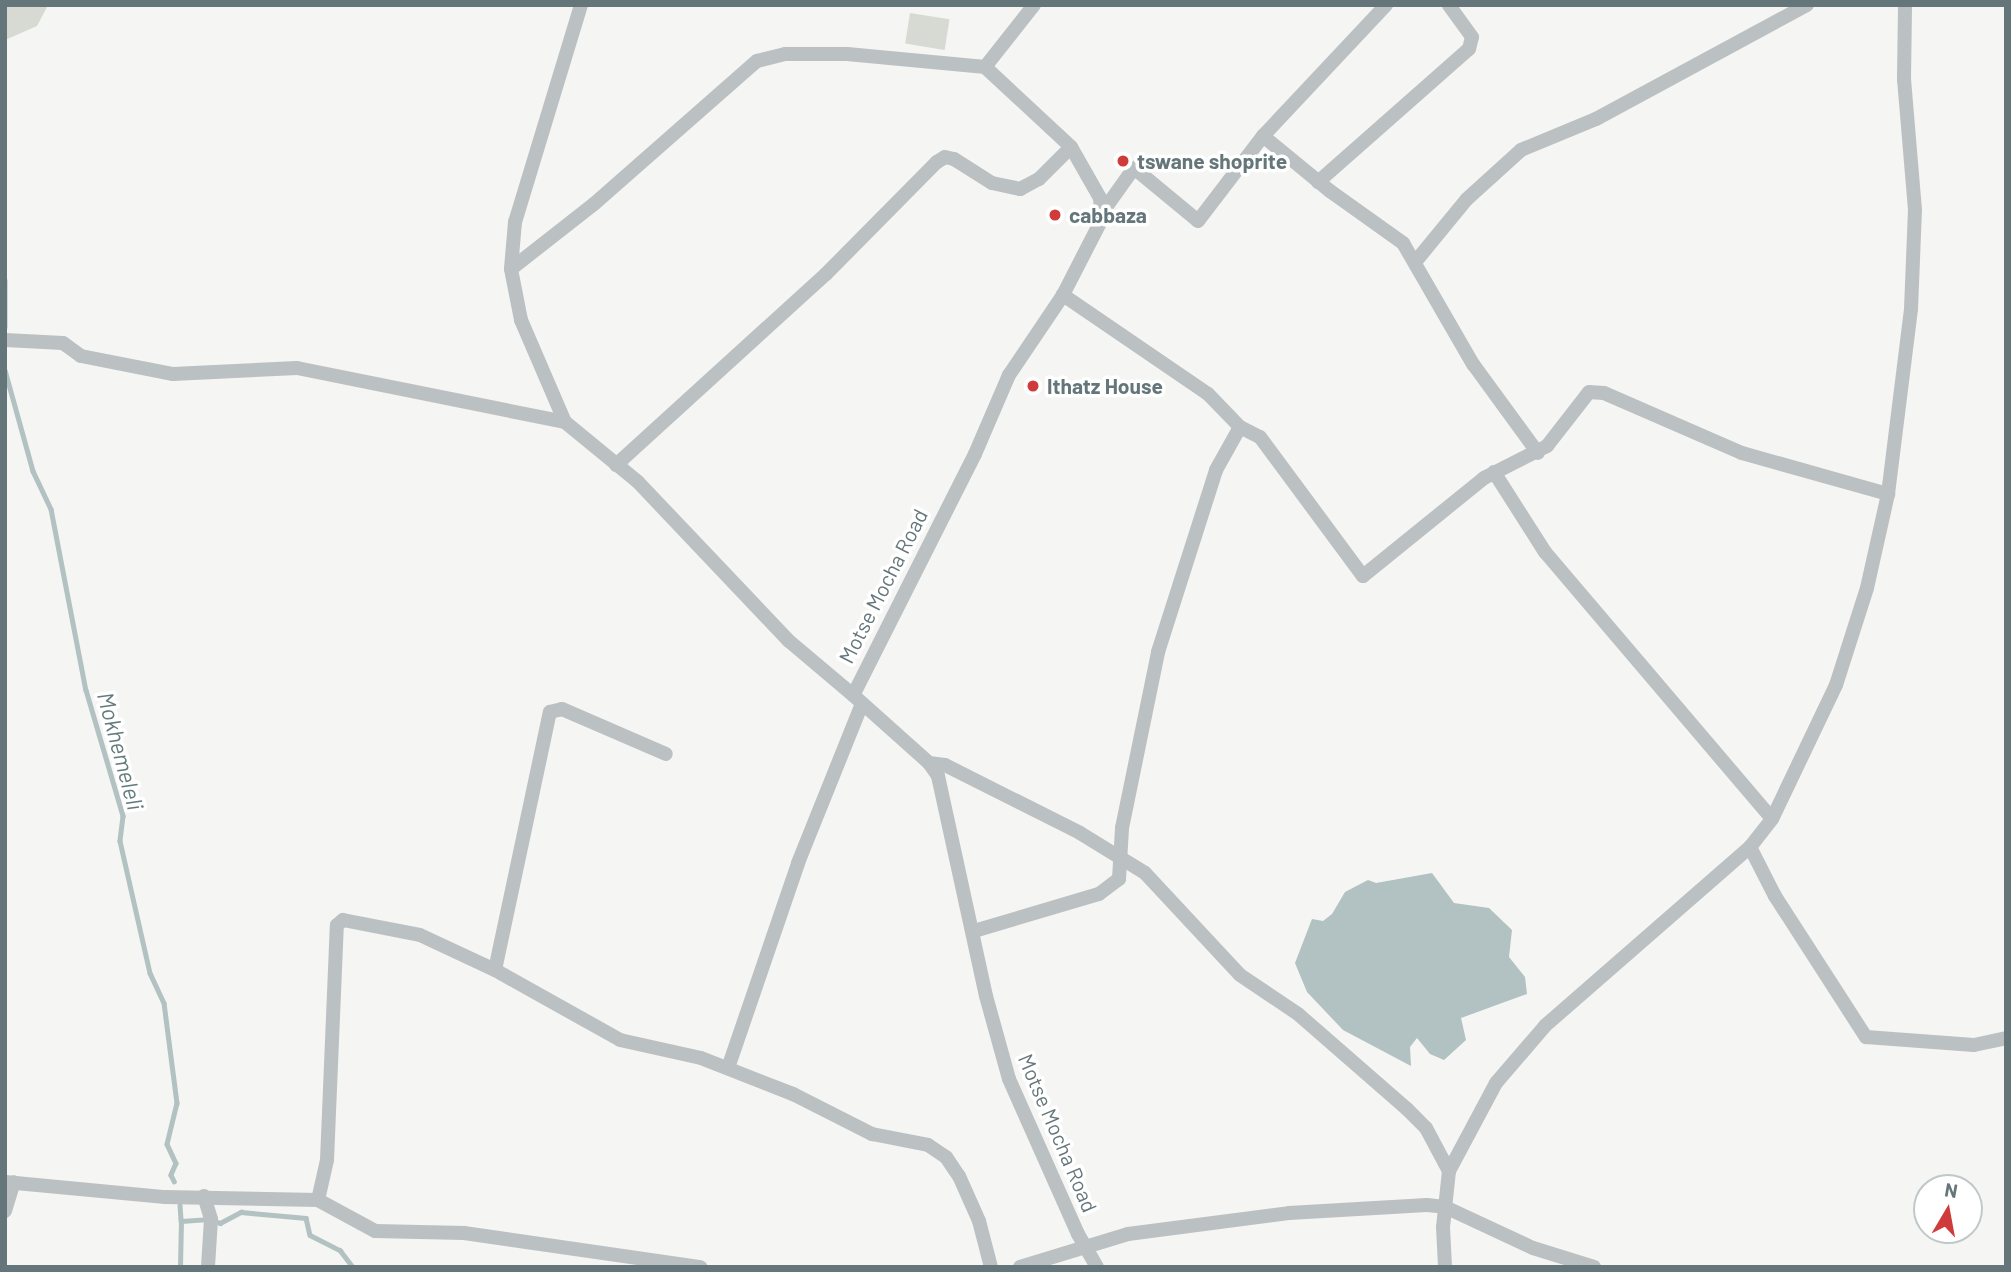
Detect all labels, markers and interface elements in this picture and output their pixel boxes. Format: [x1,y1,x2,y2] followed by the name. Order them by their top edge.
[1137,148,1287,174] place label: tswane shoprite
[1115,153,1131,169] marker: tswane shoprite
[1069,202,1147,228] place label: cabbaza
[1047,207,1063,223] marker: cabbaza
[1047,373,1163,399] place label: Ithatz House
[1025,378,1041,394] marker: Ithatz House
[833,505,933,667] street label: Motse Mocha Road
[92,689,150,813] water label: Mokhemeleli
[1013,1050,1103,1216] street label: Motse Mocha Road
[1913,1174,1983,1244] north arrow
[1943,1177,1960,1202] text: N

